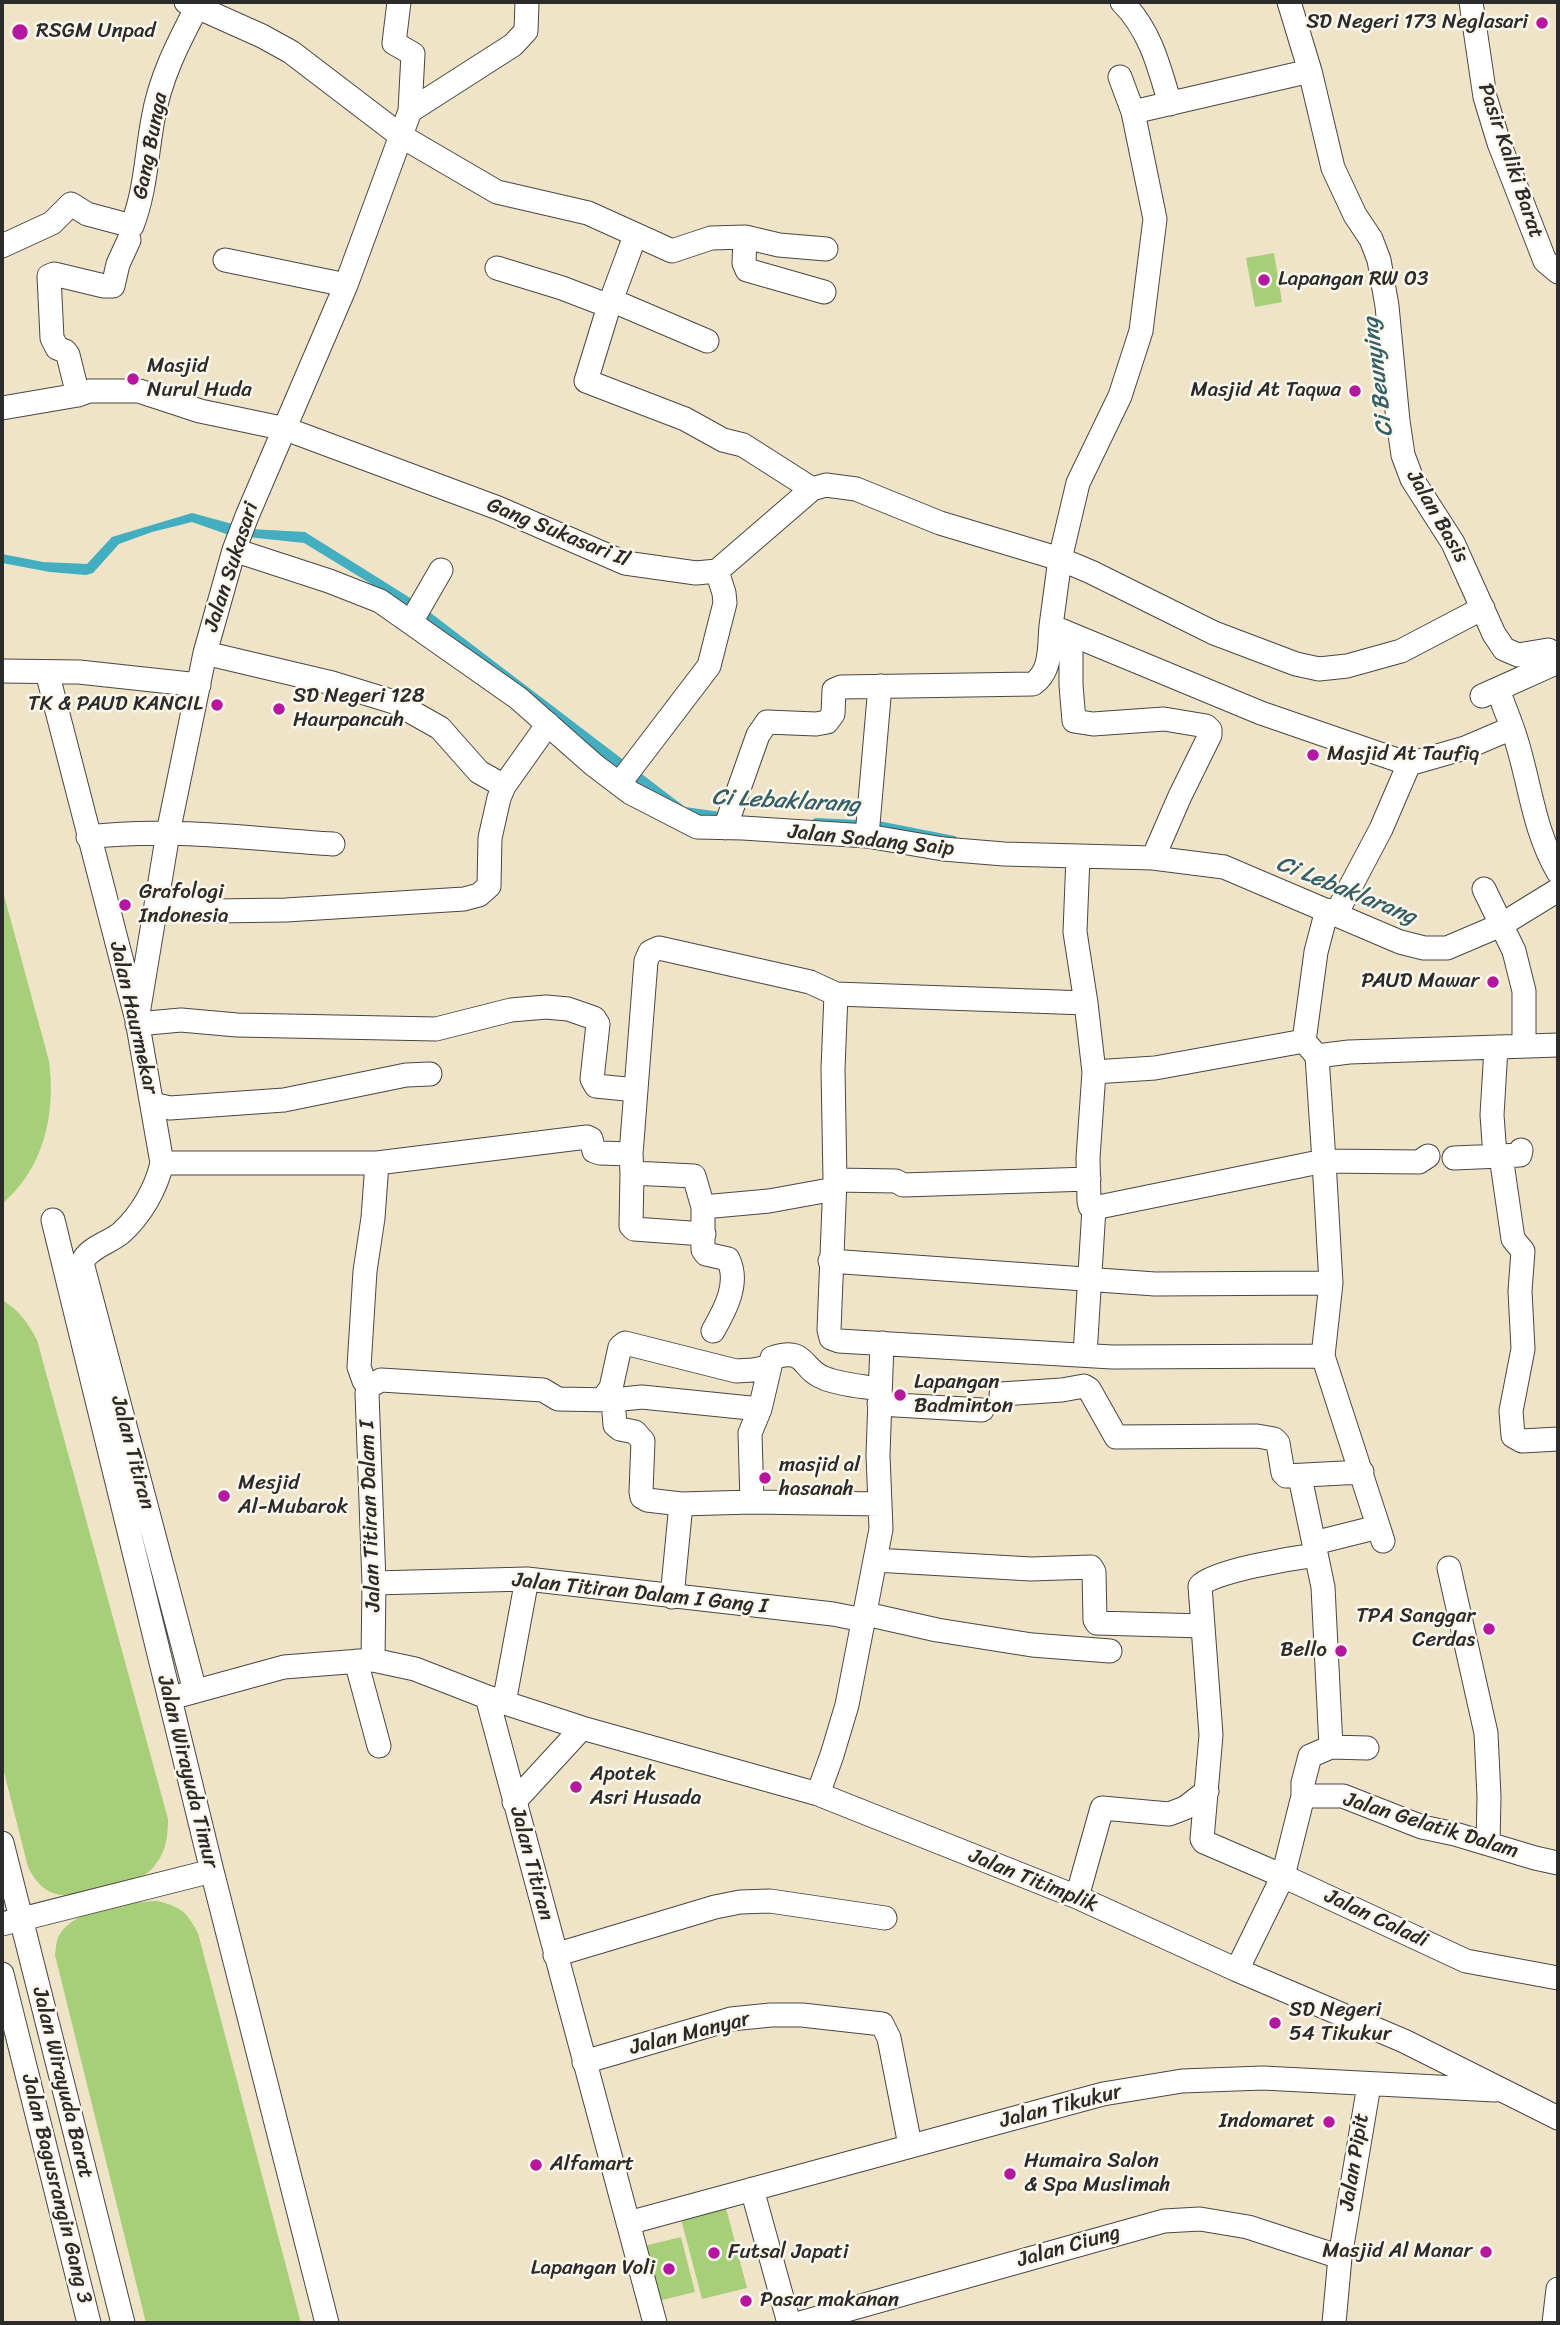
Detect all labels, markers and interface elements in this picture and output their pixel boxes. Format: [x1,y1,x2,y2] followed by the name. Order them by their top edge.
[1306,10,1528,36] place label: SD Negeri 173 Neglasari
[1534,15,1550,31] marker: SD Negeri 173 Neglasari
[36,19,156,45] place label: RSGM Unpad
[10,22,30,42] marker: RSGM Unpad
[1472,80,1548,242] street label: Pasir Kaliki Barat
[128,91,174,201] street label: Gang Bunga
[1278,267,1429,293] place label: Lapangan RW 03
[1256,272,1272,288] marker: Lapangan RW 03
[1358,316,1400,438] water label: Ci Beunying
[147,354,252,404] place label: Masjid Nurul Huda
[125,371,141,387] marker: Masjid Nurul Huda
[1190,378,1341,404] place label: Masjid At Taqwa
[1347,383,1363,399] marker: Masjid At Taqwa
[1400,466,1474,568] street label: Jalan Basis
[483,493,633,573] street label: Gang Sukasari Il
[199,499,265,635] street label: Jalan Sukasari
[293,684,425,734] place label: SD Negeri 128 Haurpancuh
[28,692,203,718] place label: TK & PAUD KANCIL
[209,697,225,713] marker: TK & PAUD KANCIL
[271,701,287,717] marker: SD Negeri 128 Haurpancuh
[1327,742,1479,768] place label: Masjid At Taufiq
[1305,747,1321,763] marker: Masjid At Taufiq
[711,784,861,820] water label: Ci Lebaklarang
[787,820,955,862] street label: Jalan Sadang Saip
[1272,850,1420,932] water label: Ci Lebaklarang
[139,880,229,930] place label: Grafologi Indonesia
[117,897,133,913] marker: Grafologi Indonesia
[103,939,163,1097] street label: Jalan Haurmekar
[1361,969,1479,995] place label: PAUD Mawar
[1485,974,1501,990] marker: PAUD Mawar
[914,1370,1013,1420] place label: Lapangan Badminton
[892,1387,908,1403] marker: Lapangan Badminton
[105,1393,159,1513] street label: Jalan Titiran
[355,1420,387,1612] street label: Jalan Titiran Dalam I
[779,1453,860,1503] place label: masjid al hasanah
[757,1470,773,1486] marker: masjid al hasanah
[238,1471,348,1521] place label: Mesjid Al-Mubarok
[216,1488,232,1504] marker: Mesjid Al-Mubarok
[511,1568,769,1620] street label: Jalan Titiran Dalam I Gang I
[1356,1604,1475,1654] place label: TPA Sanggar Cerdas
[1481,1621,1497,1637] marker: TPA Sanggar Cerdas
[1280,1638,1327,1664] place label: Bello
[1333,1643,1349,1659] marker: Bello
[151,1673,223,1871] street label: Jalan Wirayuda Timur
[590,1762,701,1812] place label: Apotek Asri Husada
[568,1779,584,1795] marker: Apotek Asri Husada
[1341,1787,1521,1865] street label: Jalan Gelatik Dalam
[504,1804,558,1924] street label: Jalan Titiran
[965,1844,1101,1918] street label: Jalan Titimplik
[1320,1884,1432,1954] street label: Jalan Caladi
[26,1985,98,2181] street label: Jalan Wirayuda Barat
[1289,1998,1391,2048] place label: SD Negeri 54 Tikukur
[627,2007,753,2061] street label: Jalan Manyar
[1267,2015,1283,2031] marker: SD Negeri 54 Tikukur
[15,2072,97,2306] street label: Jalan Bagusrangin Gang 3
[998,2080,1124,2134] street label: Jalan Tikukur
[1219,2109,1315,2135] place label: Indomaret
[1335,2111,1375,2213] street label: Jalan Pipit
[1321,2114,1337,2130] marker: Indomaret
[1024,2149,1171,2199] place label: Humaira Salon & Spa Muslimah
[550,2152,634,2178] place label: Alfamart
[528,2157,544,2173] marker: Alfamart
[1002,2166,1018,2182] marker: Humaira Salon & Spa Muslimah
[1015,2220,1123,2274] street label: Jalan Ciung
[1322,2239,1472,2265] place label: Masjid Al Manar
[728,2240,849,2266] place label: Futsal Japati
[1478,2244,1494,2260] marker: Masjid Al Manar
[706,2245,722,2261] marker: Futsal Japati
[531,2256,655,2282] place label: Lapangan Voli
[661,2261,677,2277] marker: Lapangan Voli
[760,2288,899,2314] place label: Pasar makanan
[738,2293,754,2309] marker: Pasar makanan

